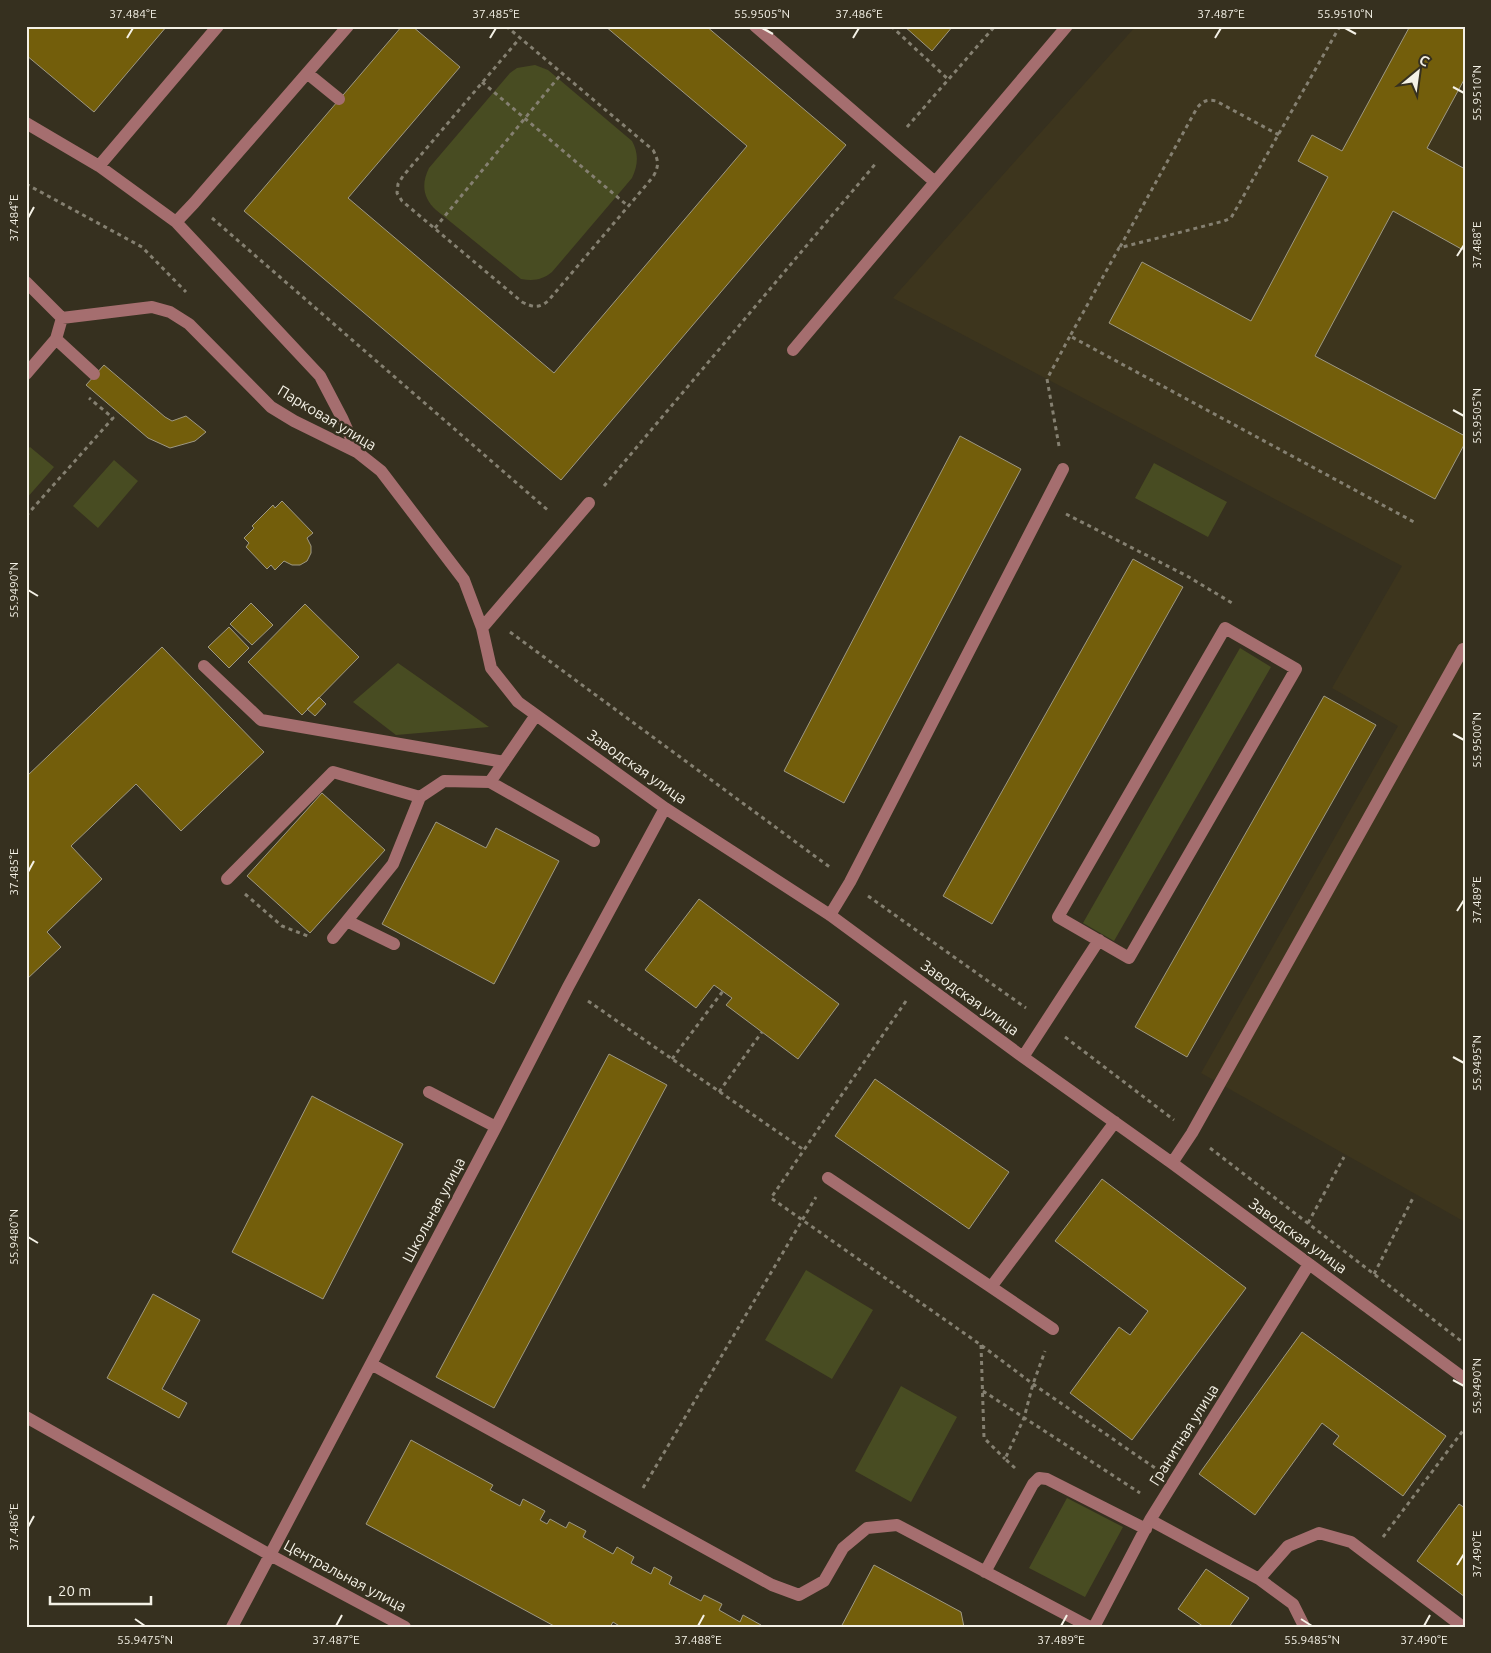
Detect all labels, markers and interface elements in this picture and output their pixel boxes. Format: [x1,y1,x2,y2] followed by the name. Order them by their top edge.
[109,7,157,20] text: 37.484°E
[472,7,520,20] text: 37.485°E
[734,7,790,20] text: 55.9505°N
[835,7,883,20] text: 37.486°E
[1197,7,1245,20] text: 37.487°E
[1317,7,1373,20] text: 55.9510°N
[1394,48,1444,98] north arrow
[1417,51,1432,70] text: С
[1470,65,1483,121] text: 55.9510°N
[7,194,20,242] text: 37.484°E
[1470,221,1483,269] text: 37.488°E
[275,382,379,454] street label: Парковая улица
[1470,388,1483,444] text: 55.9505°N
[7,562,20,618] text: 55.9490°N
[1470,712,1483,768] text: 55.9500°N
[585,726,690,807] street label: Заводская улица
[7,848,20,896] text: 37.485°E
[1470,876,1483,924] text: 37.489°E
[918,956,1023,1039] street label: Заводская улица
[1470,1035,1483,1091] text: 55.9495°N
[399,1154,468,1265] street label: Школьная улица
[1246,1194,1351,1277] street label: Заводская улица
[7,1209,20,1265] text: 55.9480°N
[1470,1358,1483,1414] text: 55.9490°N
[1146,1381,1222,1488] street label: Гранитная улица
[7,1503,20,1551] text: 37.486°E
[1470,1530,1483,1578] text: 37.490°E
[281,1536,409,1615] street label: Центральная улица
[50,1573,151,1605] scale bar
[58,1582,91,1599] text: 20 m
[117,1633,173,1646] text: 55.9475°N
[312,1633,360,1646] text: 37.487°E
[674,1633,722,1646] text: 37.488°E
[1037,1633,1085,1646] text: 37.489°E
[1284,1633,1340,1646] text: 55.9485°N
[1400,1633,1448,1646] text: 37.490°E

